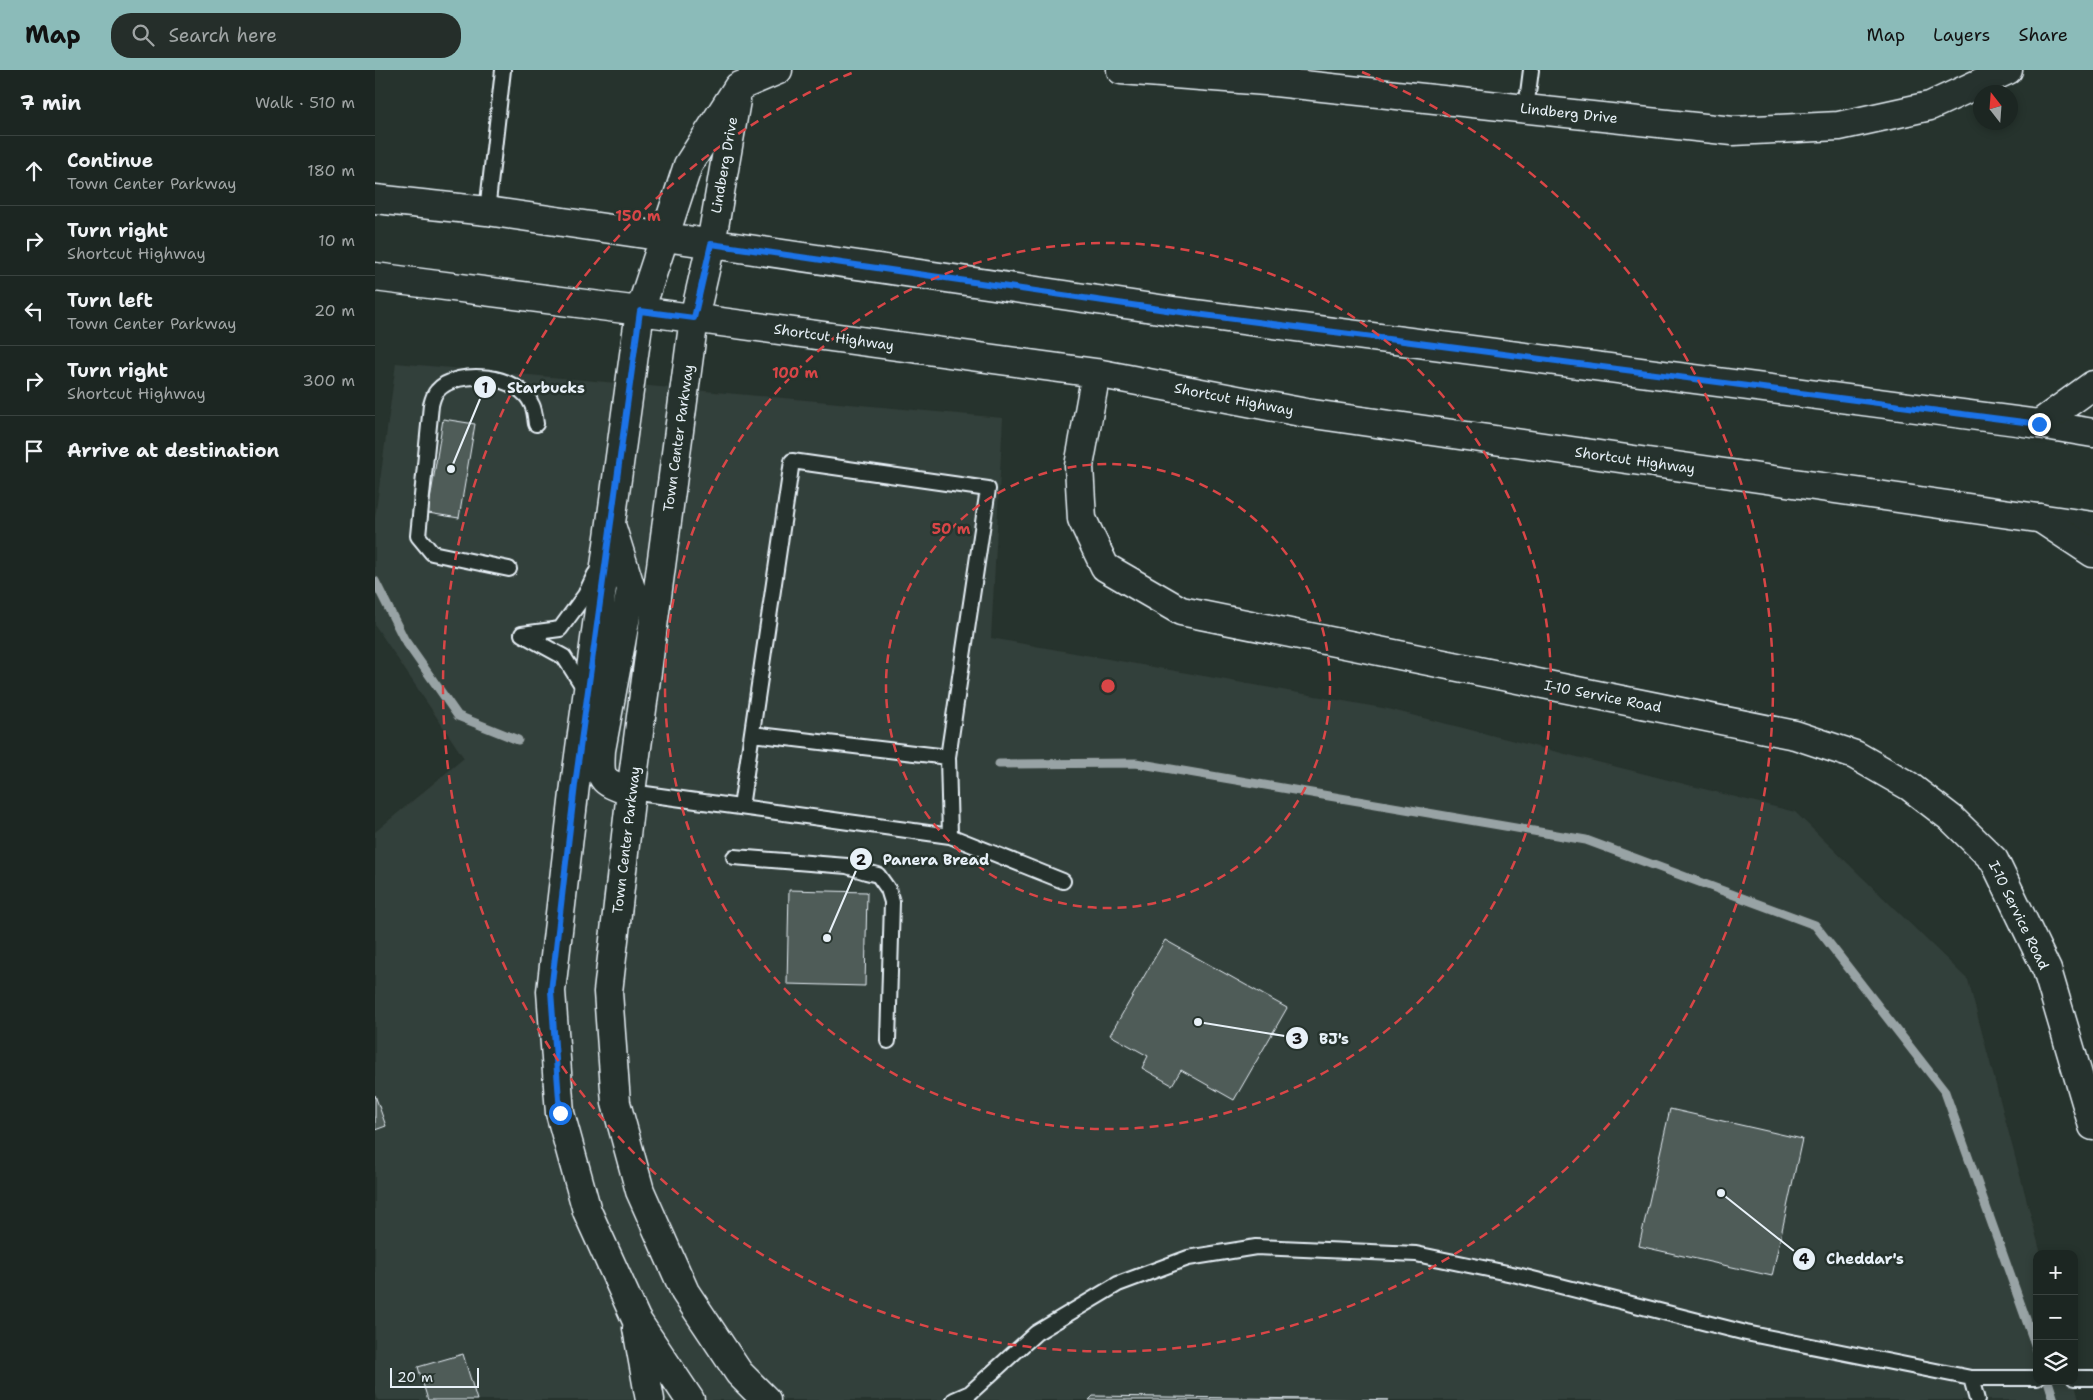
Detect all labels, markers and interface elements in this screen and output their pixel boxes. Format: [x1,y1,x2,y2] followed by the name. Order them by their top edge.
[111,13,461,58] search box
[25,19,81,51] text: Map
[129,21,157,49] icon: search
[169,23,277,48] text: Search here
[1867,23,1905,47] text: Map
[1933,23,1990,47] text: Layers
[2018,23,2068,47] text: Share
[1973,85,2018,130] north arrow
[20,89,81,117] text: 7 min
[255,92,355,113] text: Walk · 510 m
[1519,99,1619,127] street label: Lindberg Drive
[707,115,741,215] street label: Lindberg Drive
[67,148,153,173] text: Continue
[20,157,48,185] icon: ahead
[307,160,355,181] text: 180 m
[67,173,237,194] text: Town Center Parkway
[615,206,661,226] text: 150 m
[67,218,168,243] text: Turn right
[20,227,48,255] icon: right
[318,230,355,251] text: 10 m
[67,243,206,264] text: Shortcut Highway
[67,288,153,313] text: Turn left
[20,297,48,325] icon: left
[314,300,355,321] text: 20 m
[67,313,237,334] text: Town Center Parkway
[773,320,895,354] street label: Shortcut Highway
[67,358,168,383] text: Turn right
[659,363,697,513] street label: Town Center Parkway
[772,363,818,383] text: 100 m
[20,367,48,395] icon: right
[303,370,355,391] text: 300 m
[472,372,595,402] callout: Starbucks
[482,378,489,398] text: 1
[507,378,585,398] text: Starbucks
[1173,379,1295,419] street label: Shortcut Highway
[67,383,206,404] text: Shortcut Highway
[2028,413,2051,436] route end
[20,437,48,465] icon: arrive
[67,438,279,463] text: Arrive at destination
[1574,443,1696,477] street label: Shortcut Highway
[932,519,971,539] text: 50 m
[1543,676,1663,716] street label: I-10 Service Road
[1099,677,1117,695] centre of rings
[608,765,644,915] street label: Town Center Parkway
[848,844,1000,874] callout: Panera Bread
[856,850,867,870] text: 2
[883,850,989,870] text: Panera Bread
[1985,858,2053,973] street label: I-10 Service Road
[1284,1023,1359,1053] callout: BJ's
[1292,1029,1302,1049] text: 3
[1319,1029,1349,1049] text: BJ's
[549,1102,572,1125] route start
[1792,1244,1914,1274] callout: Cheddar's
[1799,1249,1810,1269] text: 4
[1826,1249,1904,1269] text: Cheddar's
[2033,1250,2078,1385] map controls
[2033,1250,2078,1295] button: +
[2033,1295,2078,1340] button: −
[2033,1340,2078,1385] button: layers
[390,1365,479,1388] scale bar
[397,1368,433,1386] text: 20 m

